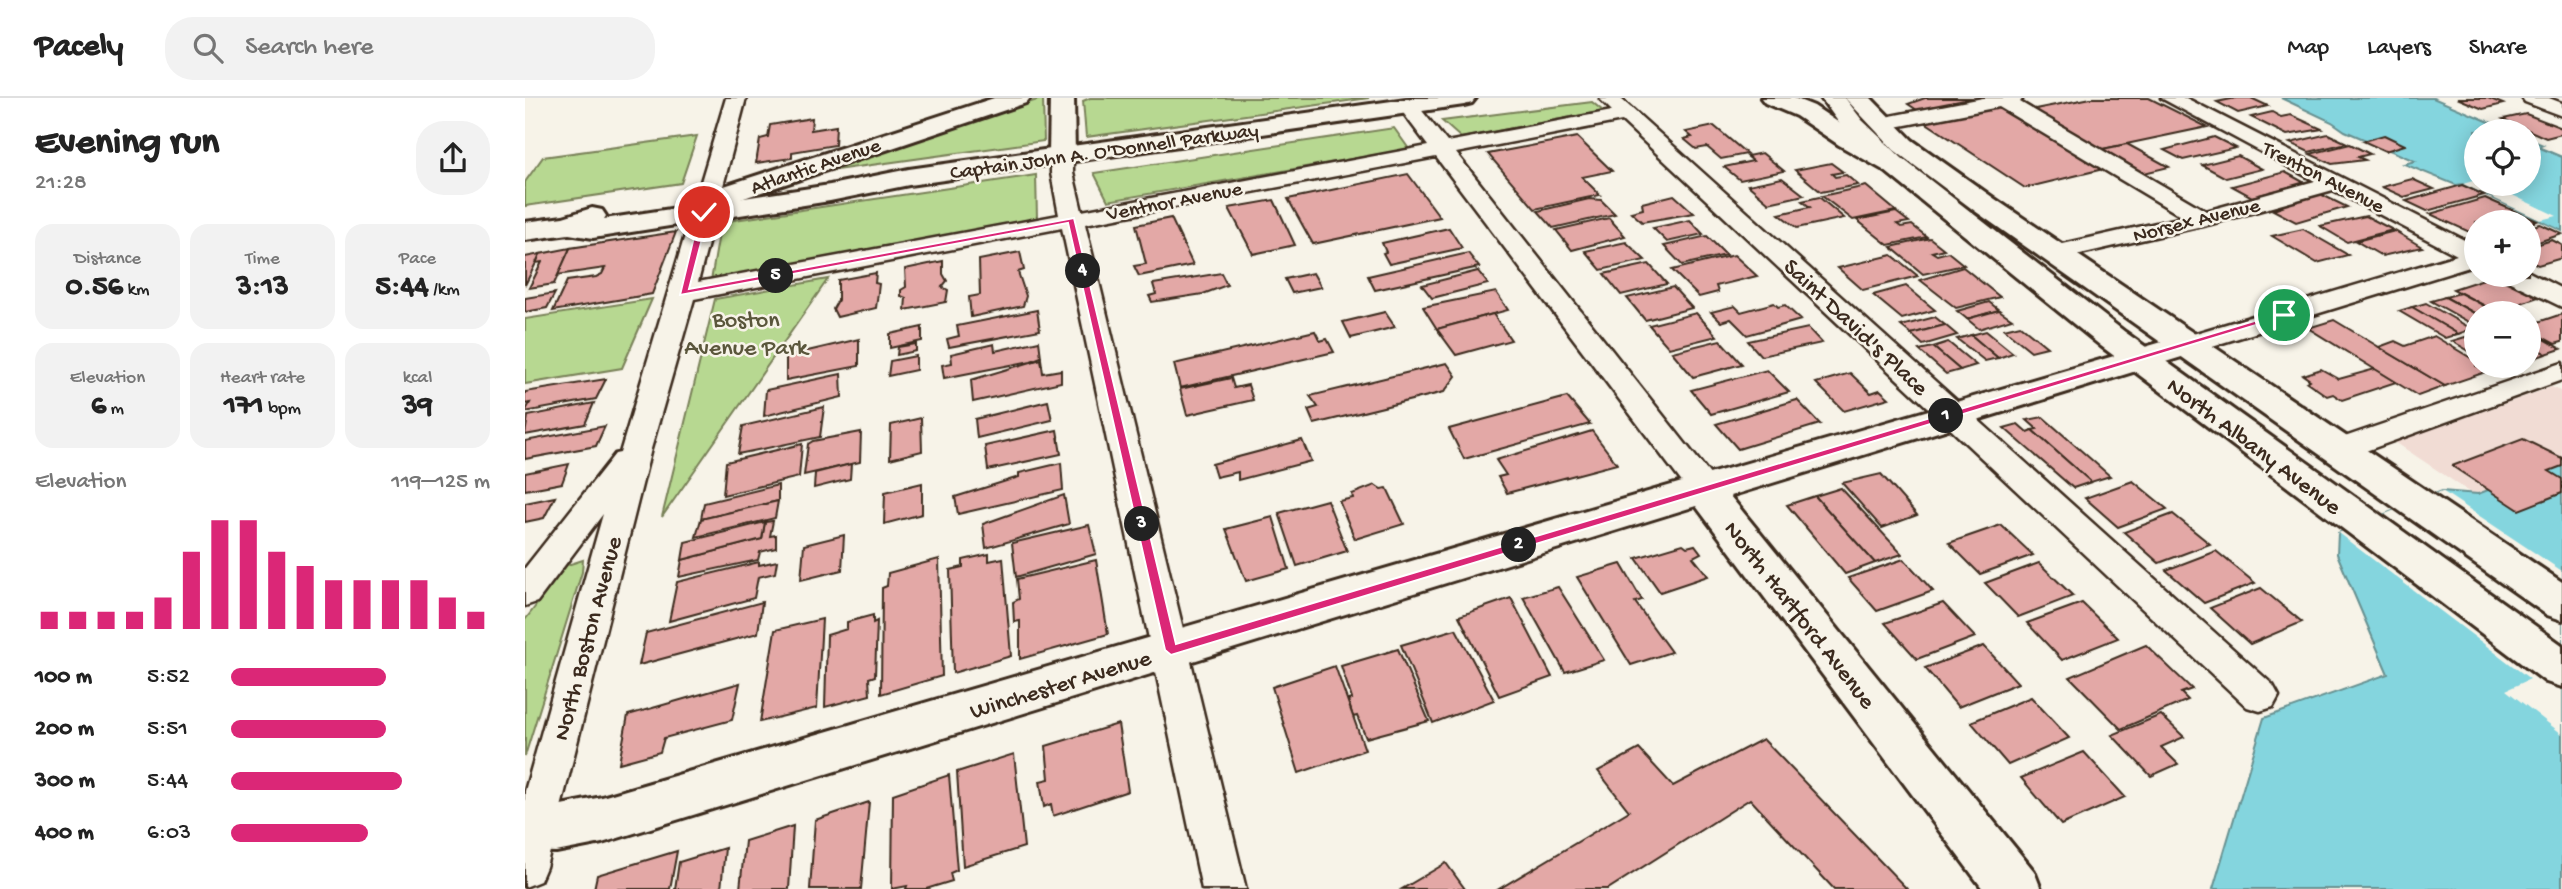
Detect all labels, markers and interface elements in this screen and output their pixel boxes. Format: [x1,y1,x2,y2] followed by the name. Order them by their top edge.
[165,17,655,80] search box
[35,29,123,67] text: Pacely
[189,29,227,67] icon: search
[245,33,373,64] text: Search here
[2287,34,2329,63] text: Map
[2367,34,2431,63] text: Layers
[2469,34,2527,63] text: Share
[949,119,1260,188] street label: Captain John A. O'Donnell Parkway
[2464,119,2541,378] map controls
[2464,119,2541,196] button: locate
[416,121,490,195] button: share
[35,122,219,166] text: Evening run
[748,134,885,202] street label: Atlantic Avenue
[2256,137,2389,221] street label: Trenton Avenue
[35,170,87,197] text: 21:28
[1104,178,1246,229] street label: Ventnor Avenue
[674,182,734,242] pin
[685,193,723,231] icon: check
[2131,194,2264,250] street label: Norsex Avenue
[2464,210,2541,287] button: +
[74,248,141,271] text: Distance
[245,248,280,271] text: Time
[399,248,436,271] text: Pace
[1065,254,1101,288] pin: 4
[1776,254,1934,404] street label: Saint David's Place
[758,258,793,294] pin: 5
[1078,259,1087,282] text: 4
[771,264,781,287] text: 5
[66,271,123,306] text: 0.56
[236,271,289,306] text: 3:13
[375,271,429,306] text: 5:44
[123,279,149,302] text: km
[429,279,460,302] text: /km
[2254,285,2314,345] pin
[2265,296,2303,334] icon: arrive
[2464,301,2541,378] button: −
[684,307,810,364] park label: Boston Avenue Park
[70,367,145,390] text: Elevation
[220,367,305,390] text: Heart rate
[403,367,432,390] text: kcal
[2160,373,2347,523] street label: North Albany Avenue
[91,390,106,425] text: 6
[224,390,264,425] text: 171
[402,390,433,425] text: 39
[106,398,124,421] text: m
[264,398,301,421] text: bpm
[1929,398,1963,434] pin: 1
[1942,404,1949,427] text: 1
[35,469,126,496] text: Elevation
[391,469,490,496] text: 119–125 m
[1125,506,1159,542] pin: 3
[1137,512,1146,535] text: 3
[1716,516,1881,716] street label: North Hartford Avenue
[1501,528,1537,562] pin: 2
[548,533,631,744] street label: North Boston Avenue
[1514,533,1523,556] text: 2
[967,645,1156,728] street label: Winchester Avenue
[35,664,92,691] text: 100 m
[147,664,190,691] text: 5:52
[35,716,94,743] text: 200 m
[147,716,188,743] text: 5:51
[35,768,95,795] text: 300 m
[147,768,188,795] text: 5:44
[35,820,94,847] text: 400 m
[147,820,191,847] text: 6:03

